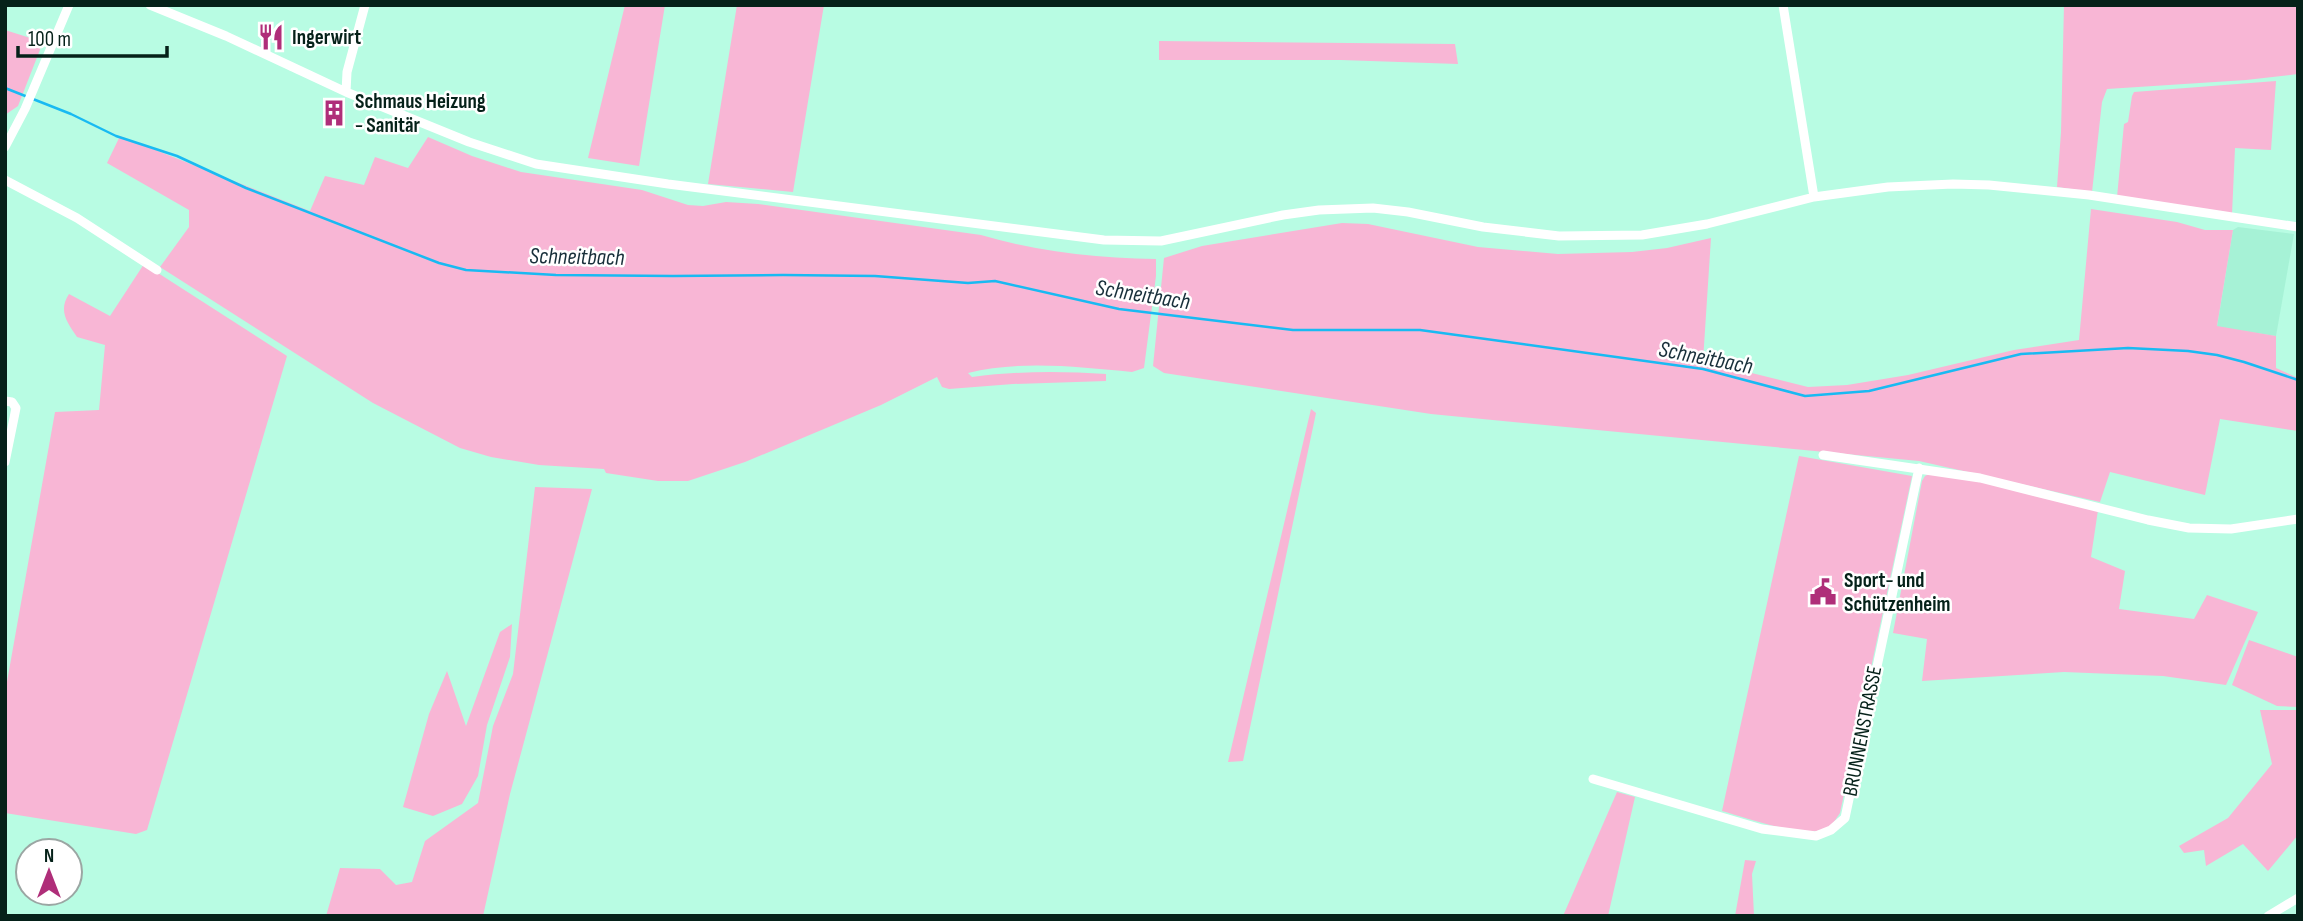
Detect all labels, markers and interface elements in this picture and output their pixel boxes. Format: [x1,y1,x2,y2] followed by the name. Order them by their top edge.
[18,14,166,58] scale bar
[256,22,286,52] restaurant icon: Ingerwirt
[292,25,361,50] place label: Ingerwirt
[28,27,71,52] text: 100 m
[355,89,486,138] place label: Schmaus Heizung - Sanitär
[319,98,349,128] building icon: Schmaus Heizung - Sanitär
[529,242,625,272] water label: Schneitbach
[1094,274,1192,316] water label: Schneitbach
[1656,335,1756,381] water label: Schneitbach
[1844,568,1950,617] place label: Sport- und Schützenheim
[1808,577,1838,607] public building icon: Sport- und Schützenheim
[1838,664,1887,798] street label: BRUNNENSTRASSE
[14,837,84,907] north arrow
[44,845,54,868] text: N

